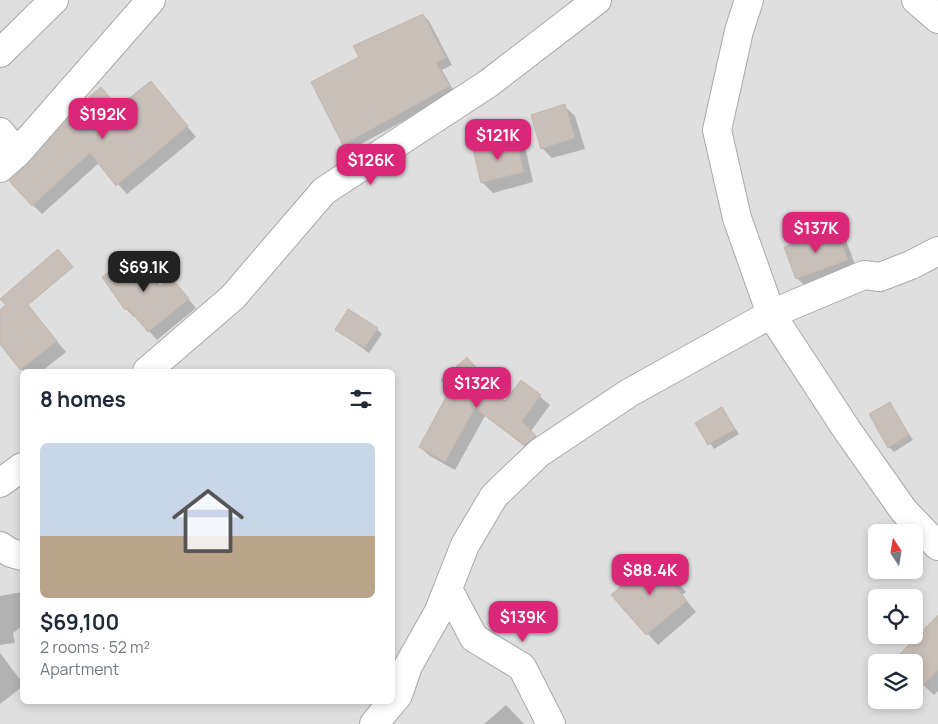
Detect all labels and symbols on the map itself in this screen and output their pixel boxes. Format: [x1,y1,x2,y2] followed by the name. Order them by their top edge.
[68,98,138,140] pin: $192K
[463,119,533,161] pin: $121K
[336,144,406,186] pin: $126K
[781,212,851,254] pin: $137K
[103,250,185,293] pin: $69.1K
[442,366,512,409] pin: $132K
[868,524,922,579] north arrow
[609,554,691,596] pin: $88.4K
[488,600,558,643] pin: $139K

